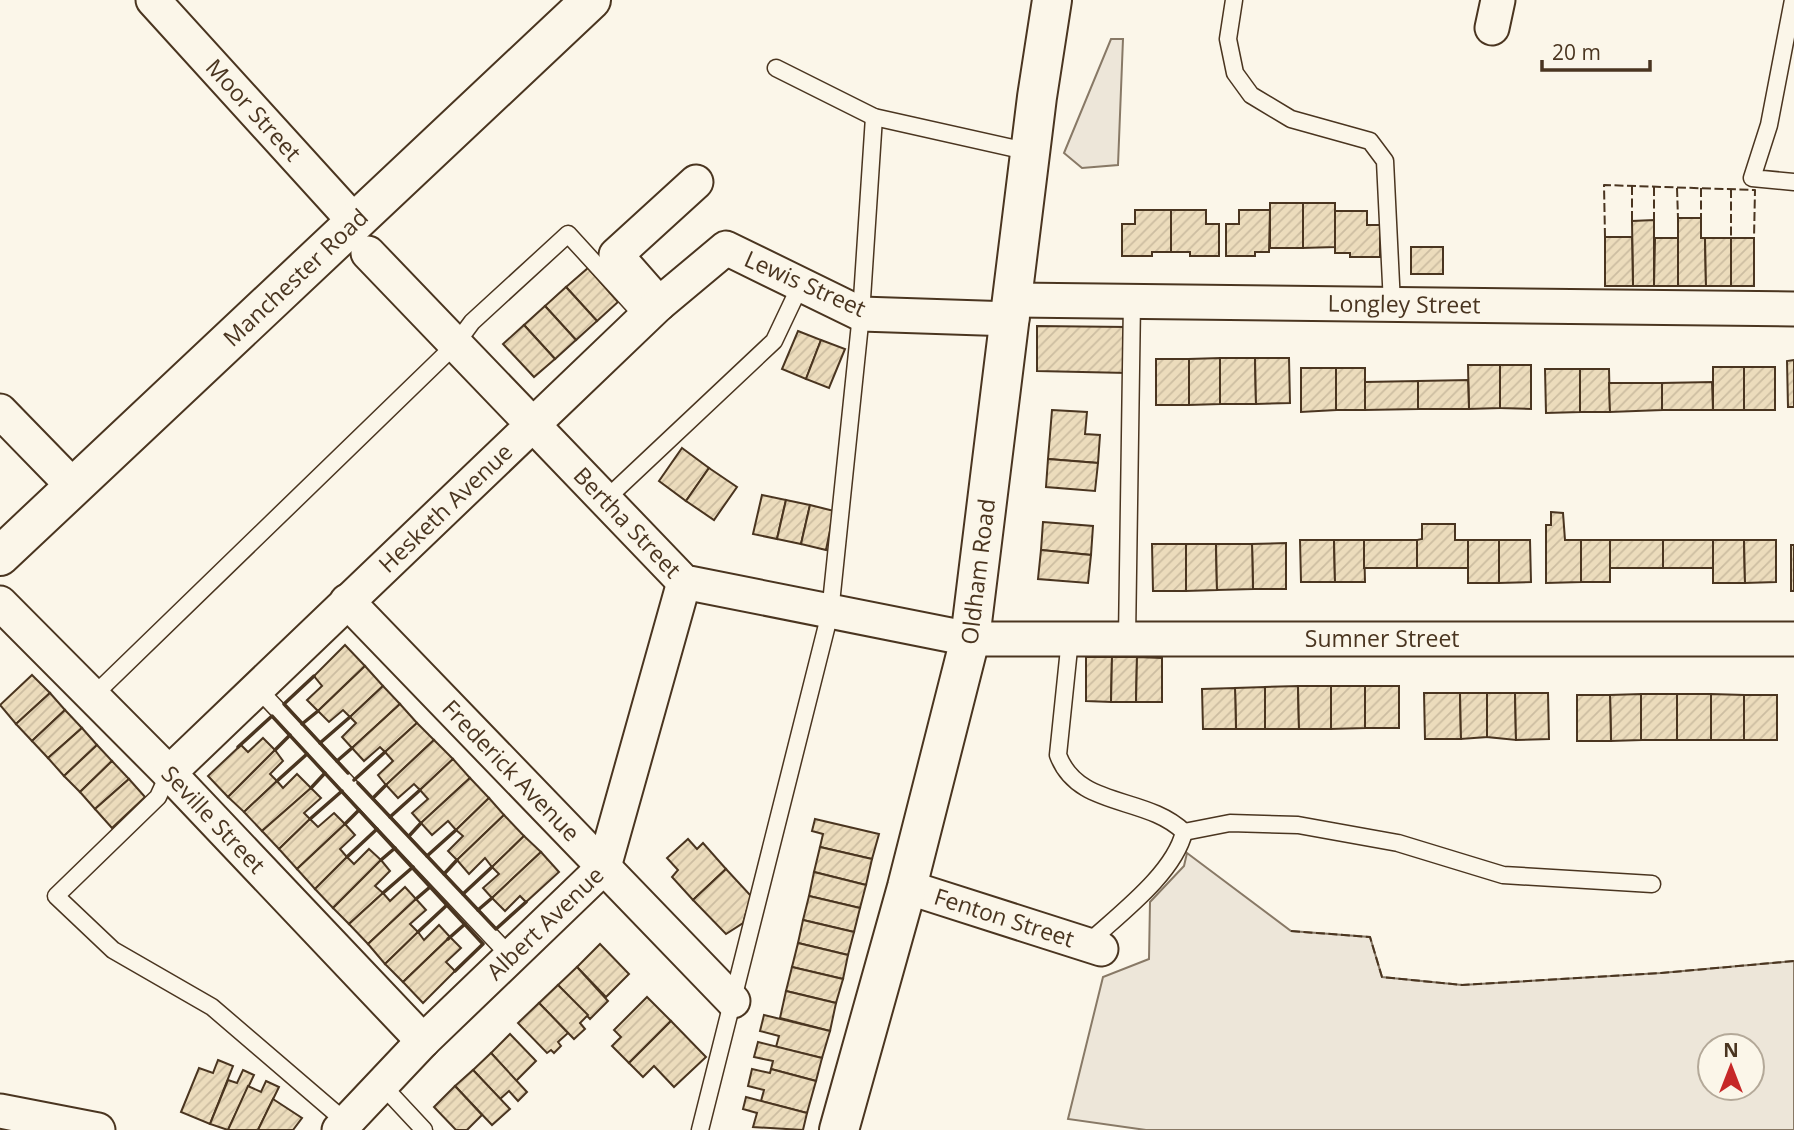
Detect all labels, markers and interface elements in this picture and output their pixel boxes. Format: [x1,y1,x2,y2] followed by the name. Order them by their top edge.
[1542,28,1650,72] scale bar
[1552,38,1601,66] text: 20 m
[199,51,309,168] street label: Moor Street
[216,201,374,353] street label: Manchester Road
[740,242,871,324] street label: Lewis Street
[1327,287,1481,320] street label: Longley Street
[371,436,519,579] street label: Hesketh Avenue
[567,460,689,585] street label: Bertha Street
[952,497,1002,646] street label: Oldham Road
[1305,622,1460,654] street label: Sumner Street
[436,692,588,848] street label: Frederick Avenue
[155,758,273,880] street label: Seville Street
[479,859,610,987] street label: Albert Avenue
[930,880,1079,954] street label: Fenton Street
[1696,1032,1766,1102] north arrow
[1723,1037,1739,1063] text: N

